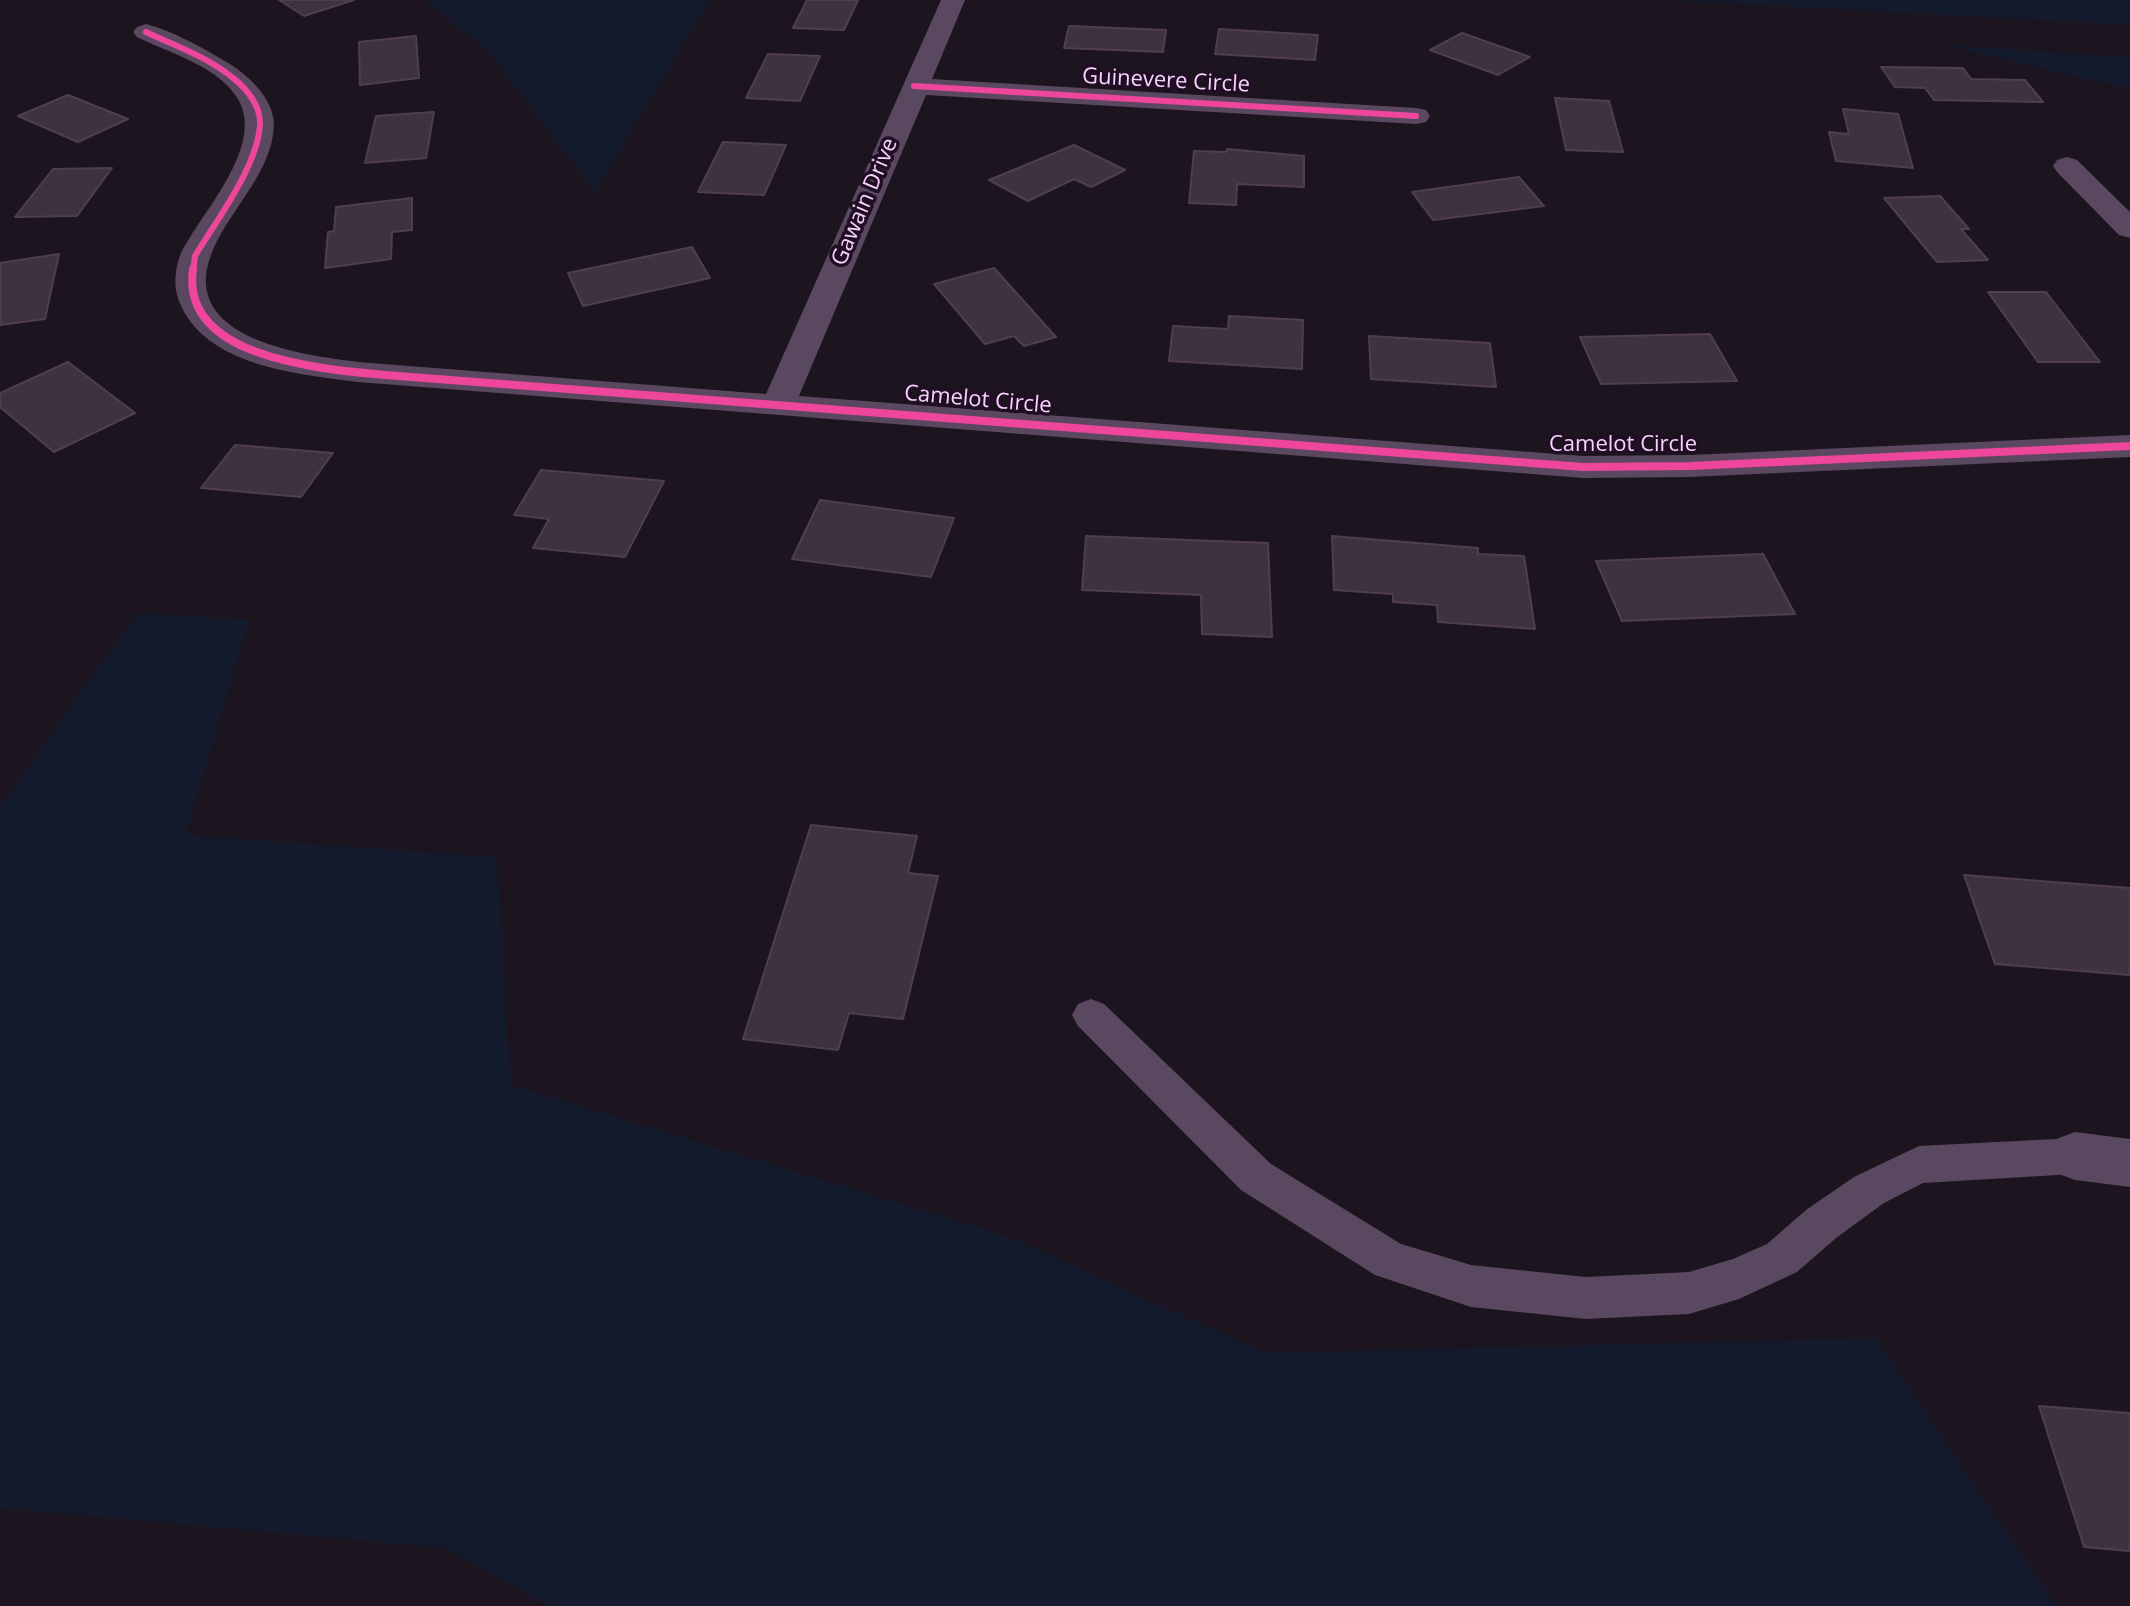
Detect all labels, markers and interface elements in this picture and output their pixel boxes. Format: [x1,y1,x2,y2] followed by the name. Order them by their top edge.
[1081,63,1251,99] street label: Guinevere Circle
[826,134,904,270] street label: Gawain Drive
[903,380,1053,420] street label: Camelot Circle
[1549,432,1697,458] street label: Camelot Circle

